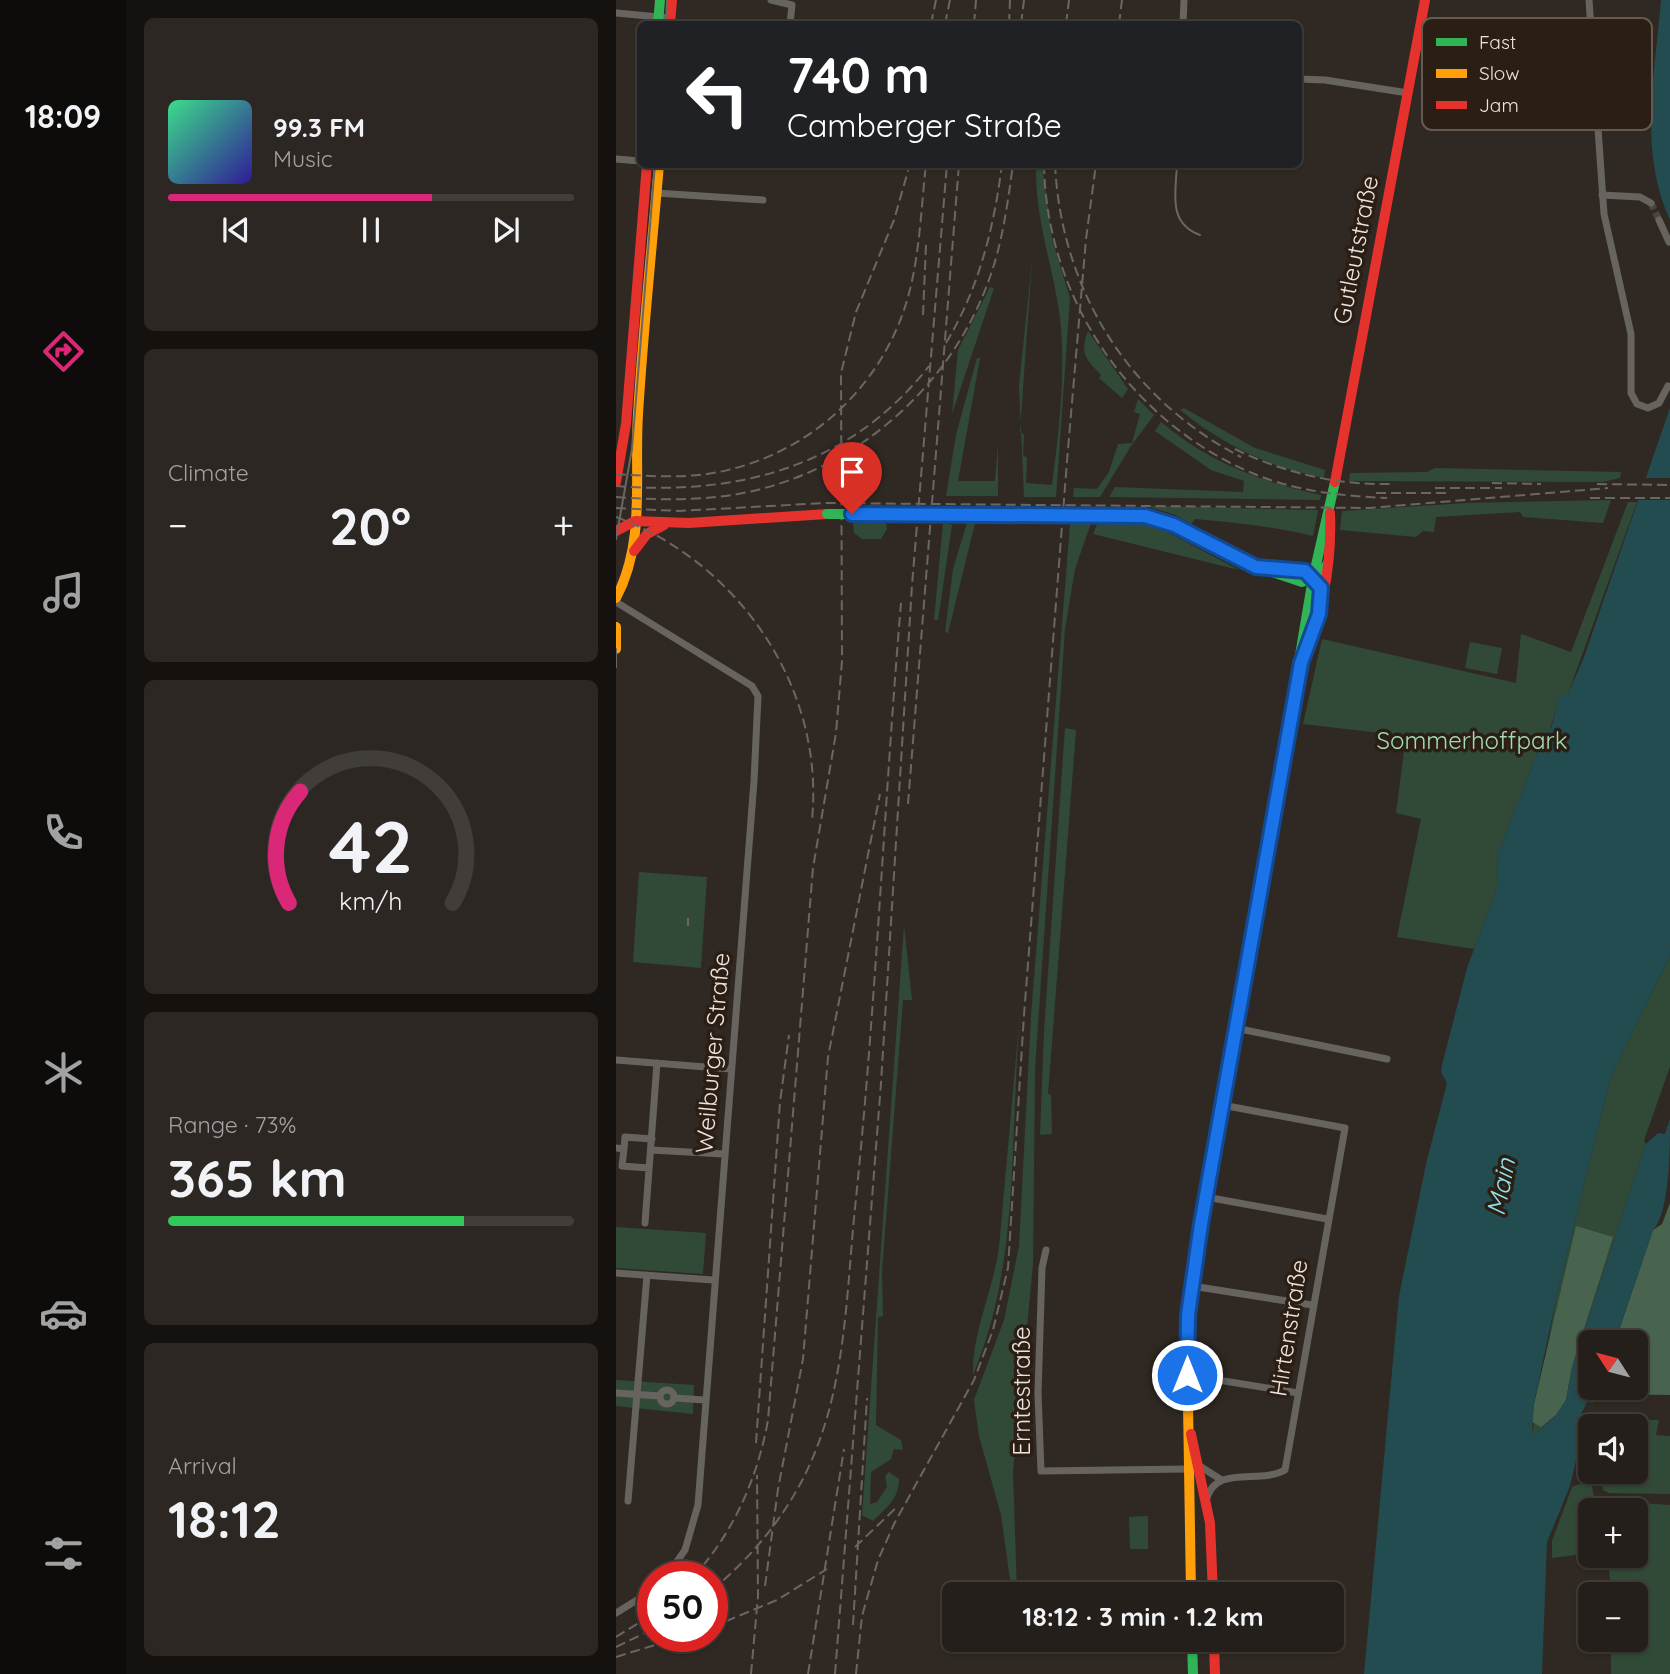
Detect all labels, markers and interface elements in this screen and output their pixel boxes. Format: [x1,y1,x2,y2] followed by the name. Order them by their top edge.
[1422,18,1652,130] legend
[1479,30,1516,54] text: Fast
[787,44,930,105] text: 740 m
[672,49,763,140] icon: left
[1479,61,1520,85] text: Slow
[1479,93,1519,117] text: Jam
[25,96,101,136] text: 18:09
[787,105,1062,145] text: Camberger Straße
[273,111,365,144] text: 99.3 FM
[273,144,333,173] text: Music
[1326,173,1384,327] street label: Gutleutstraße
[217,211,255,249] icon: previous
[352,211,390,249] icon: pause
[487,211,525,249] icon: next
[39,327,88,376] icon: directions
[822,442,882,514] pin
[833,453,871,491] icon: arrive
[168,458,249,487] text: Climate
[329,493,411,558] text: 20°
[168,501,188,549] text: −
[553,501,574,549] text: +
[39,568,88,617] icon: music
[1376,725,1568,755] park label: Sommerhoffpark
[329,800,413,891] text: 42
[39,808,88,857] icon: phone
[339,885,403,916] text: km/h
[688,951,736,1154] street label: Weilburger Straße
[39,1048,88,1097] icon: climate
[168,1110,296,1139] text: Range · 73%
[168,1145,347,1210] text: 365 km
[1479,1154,1522,1218] water label: Main
[1262,1257,1314,1398] street label: Hirtenstraße
[39,1289,88,1338] icon: car
[1006,1326,1036,1456] street label: Erntestraße
[1578,1330,1648,1400] north arrow
[1578,1330,1648,1652] map controls
[1150,1338,1224,1412] position arrow
[1578,1414,1648,1484] button: sound
[168,1451,237,1480] text: Arrival
[168,1486,281,1551] text: 18:12
[1578,1498,1648,1568] button: +
[39,1529,88,1578] icon: filters
[637,1561,728,1652] speed limit sign: 50
[1578,1582,1648,1652] button: −
[1022,1600,1264,1633] text: 18:12 · 3 min · 1.2 km

